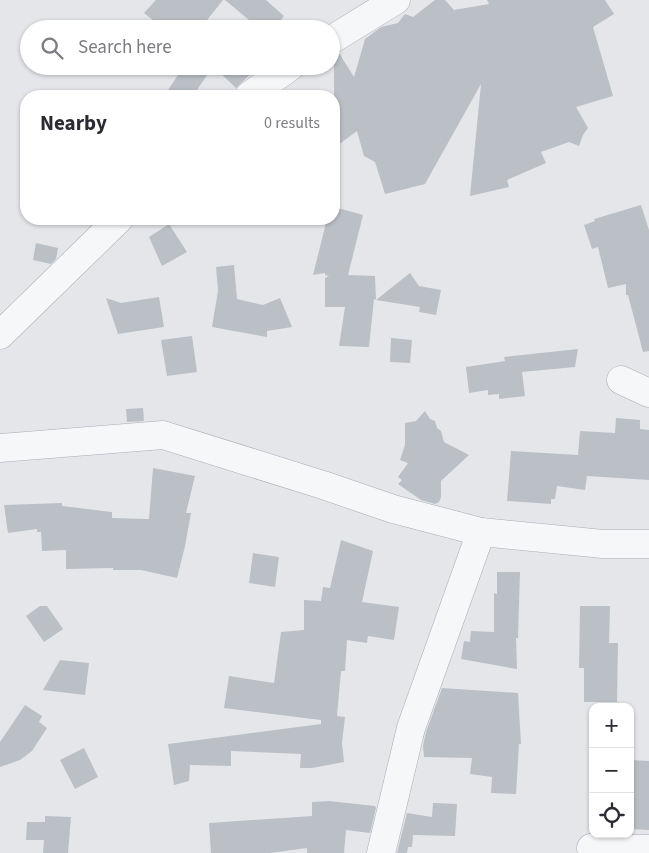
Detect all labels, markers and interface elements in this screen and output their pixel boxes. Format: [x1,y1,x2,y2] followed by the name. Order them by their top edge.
[20,20,340,75] search box
[38,34,66,62] icon: search
[78,34,172,61] text: Search here
[40,108,107,138] text: Nearby
[264,112,320,134] text: 0 results
[589,703,634,838] map controls
[589,703,634,748] button: +
[589,748,634,793] button: −
[589,793,634,838] button: locate

